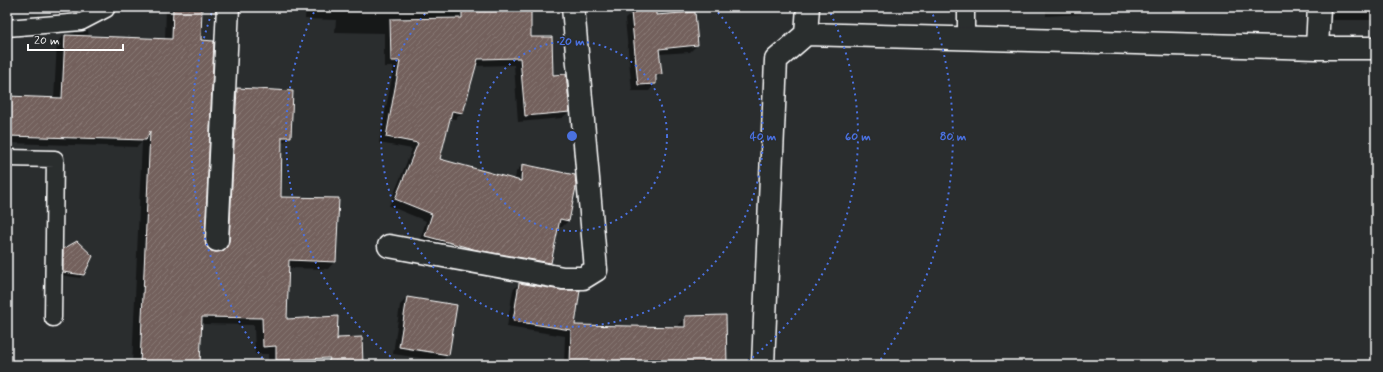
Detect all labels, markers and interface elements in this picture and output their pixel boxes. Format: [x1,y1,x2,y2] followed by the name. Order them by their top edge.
[28,26,123,52] scale bar
[34,33,60,49] text: 20 m
[559,34,585,50] text: 20 m
[565,129,579,143] centre of rings
[750,129,777,145] text: 40 m
[845,129,871,145] text: 60 m
[940,129,967,145] text: 80 m

